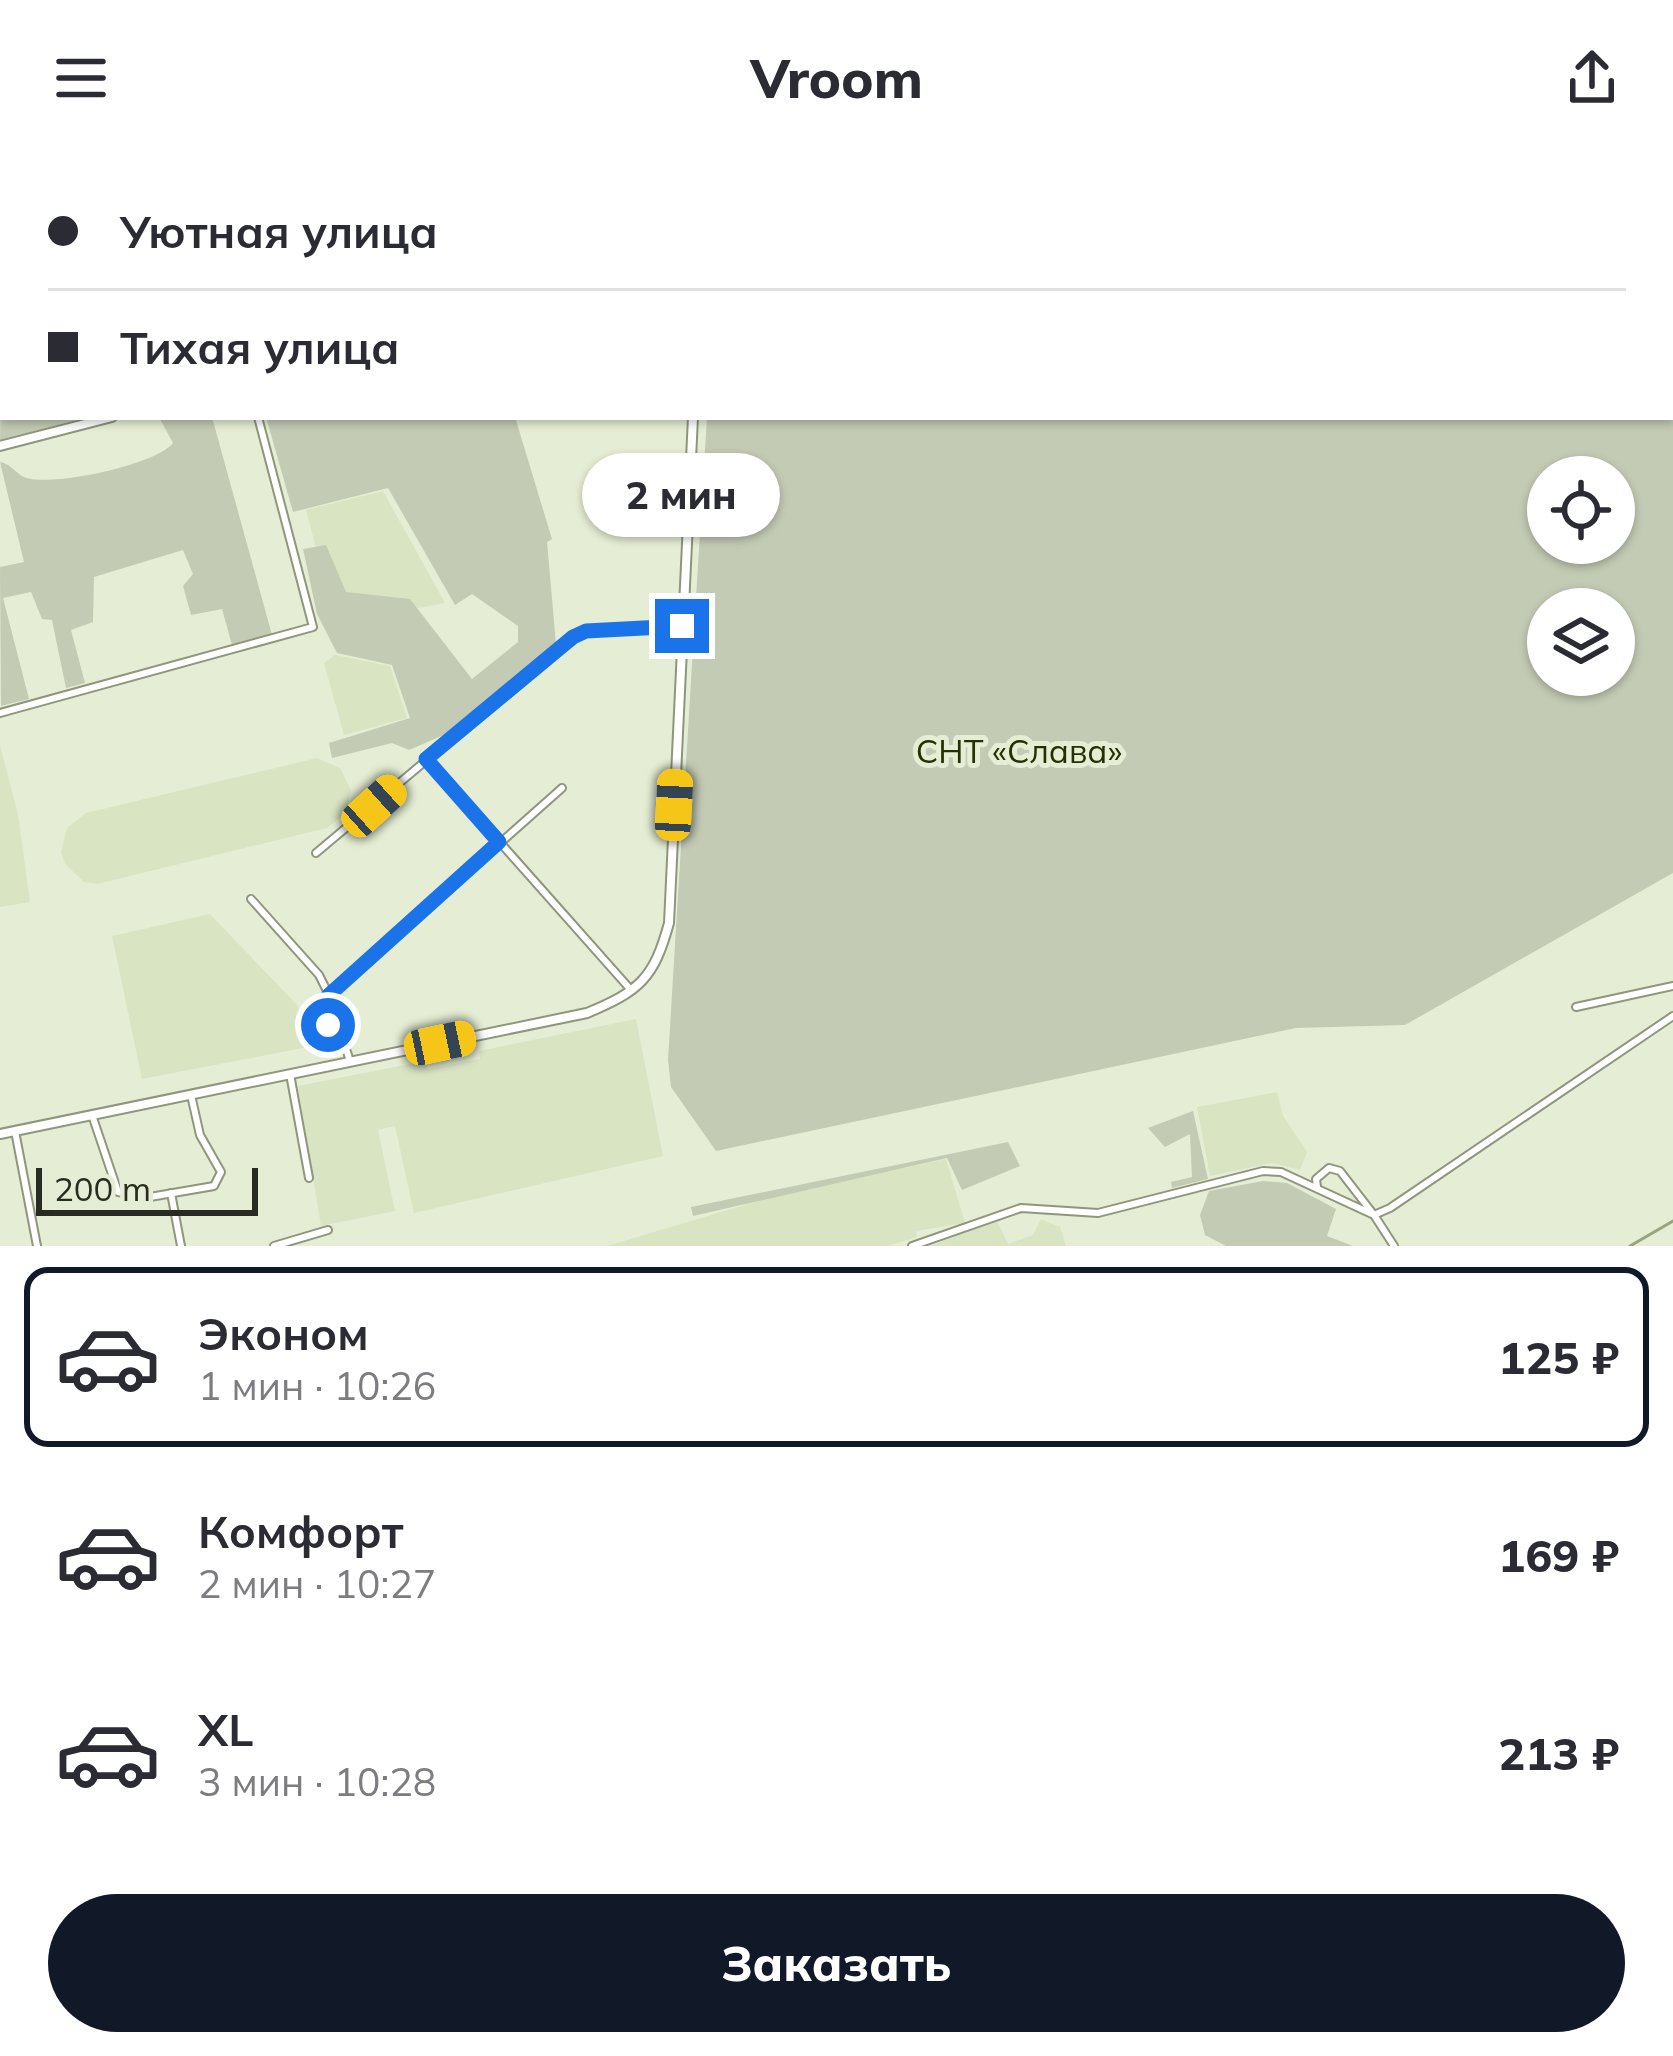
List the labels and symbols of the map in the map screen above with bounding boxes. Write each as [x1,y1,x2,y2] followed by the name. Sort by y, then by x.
[583,452,781,536] callout: 2 мин
[655,599,709,653] route end
[916,730,1122,771] park label: СНТ «Слава»
[654,768,694,842] car
[335,769,413,843] car
[301,998,355,1052] route start
[401,1018,479,1068] car
[36,1162,258,1215] scale bar

